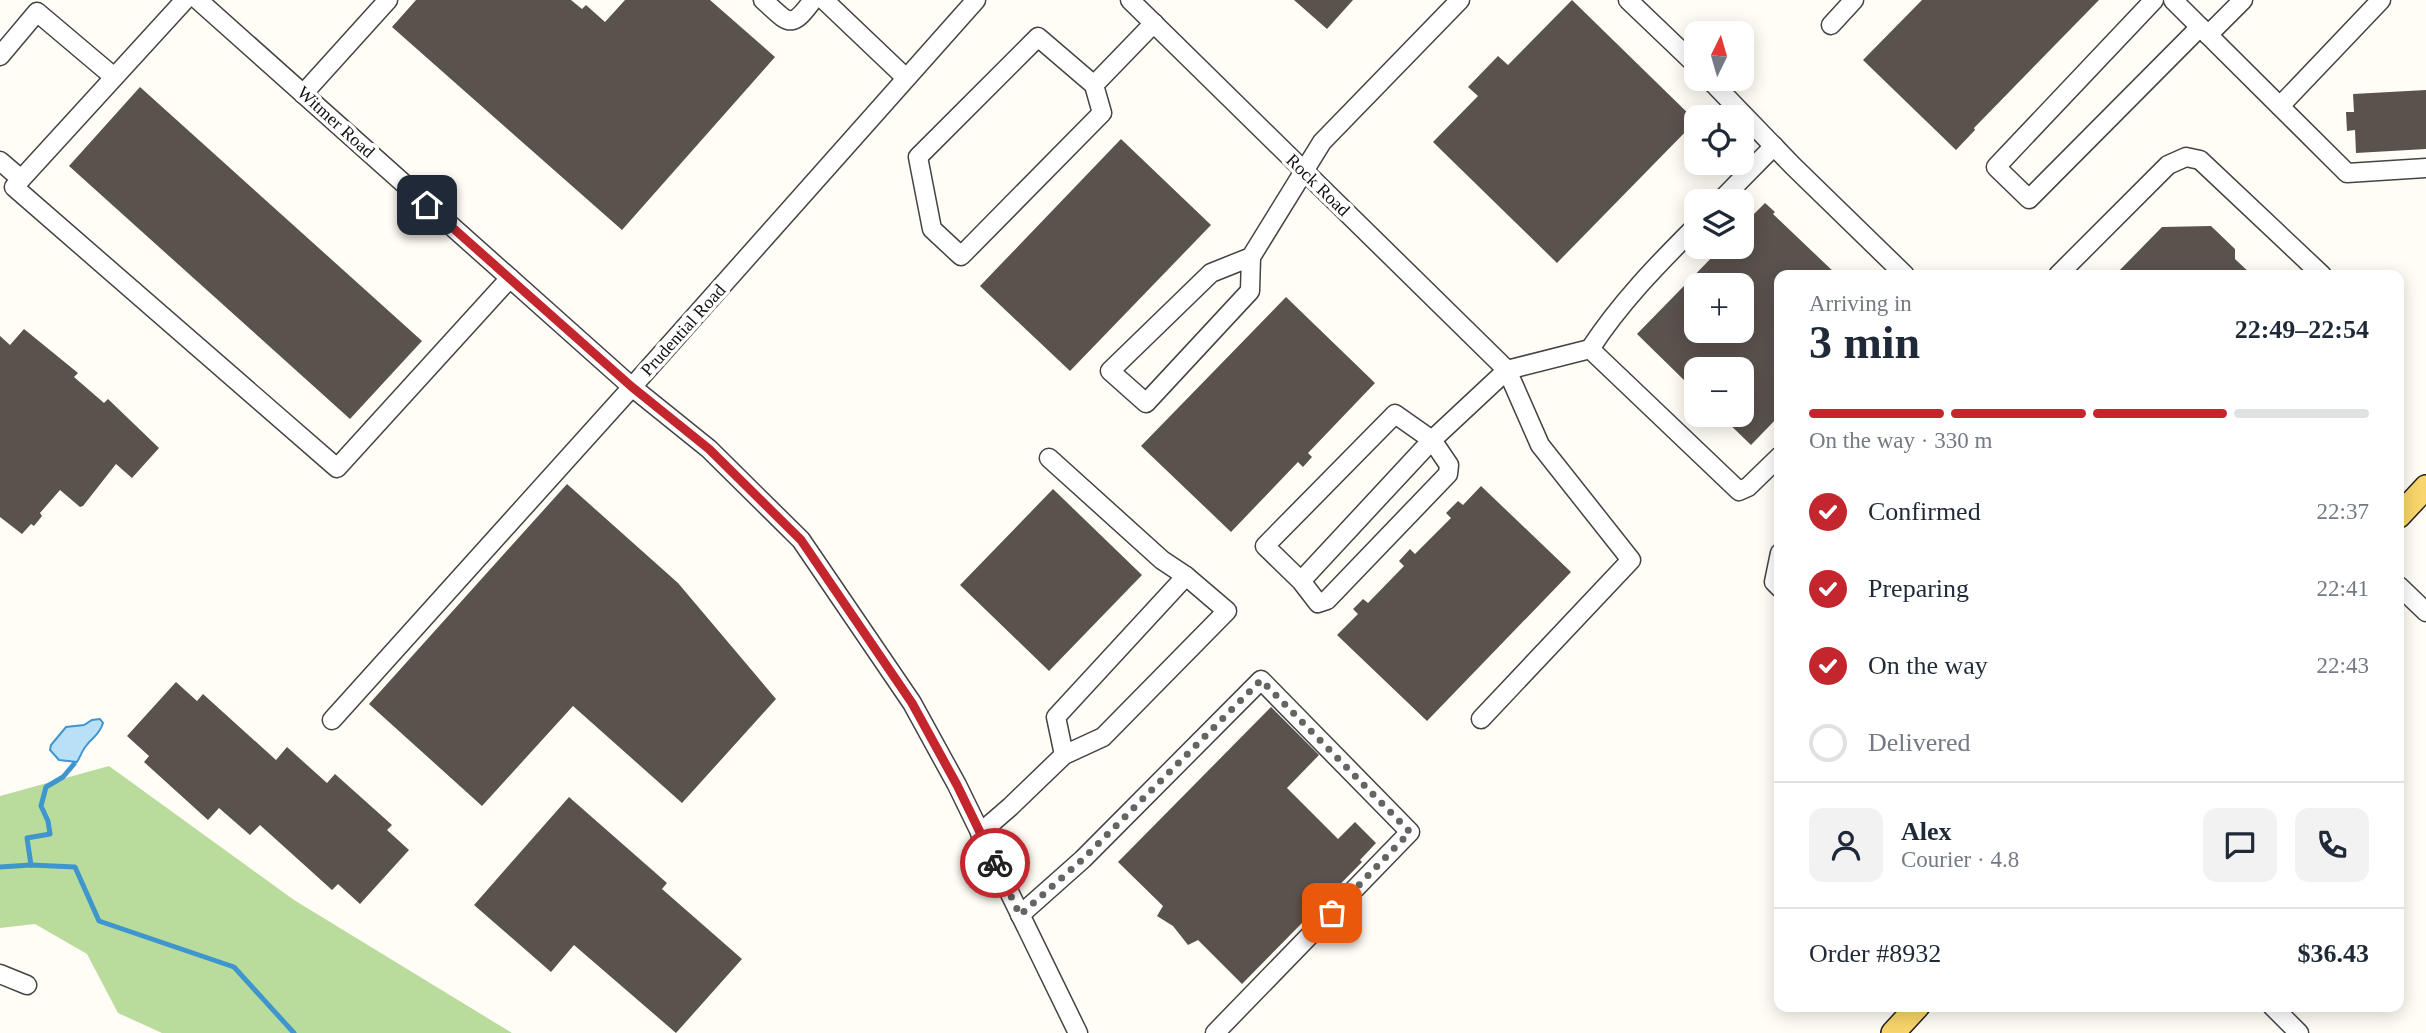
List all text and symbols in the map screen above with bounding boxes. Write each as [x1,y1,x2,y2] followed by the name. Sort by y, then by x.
[1684,21,1754,91] north arrow
[1684,21,1754,427] map controls
[293,82,379,162] street label: Witmer Road
[1684,105,1754,175] button: locate
[1282,150,1354,220] street label: Rock Road
[397,175,457,235] pin
[408,186,446,224] icon: home
[1684,189,1754,259] button: layers
[1684,273,1754,343] button: +
[637,280,729,380] street label: Prudential Road
[1809,291,1912,316] text: Arriving in
[2235,315,2369,344] text: 22:49–22:54
[1809,317,1920,368] text: 3 min
[1684,357,1754,427] button: −
[1809,428,1992,453] text: On the way · 330 m
[1809,493,1847,531] icon: check
[1868,497,1981,526] text: Confirmed
[2317,499,2369,524] text: 22:37
[1809,570,1847,608] icon: check
[1868,574,1969,603] text: Preparing
[2317,576,2369,601] text: 22:41
[1809,647,1847,685] icon: check
[1868,651,1988,680] text: On the way
[2317,653,2369,678] text: 22:43
[1868,728,1971,757] text: Delivered
[1809,808,1883,882] button: person
[2203,808,2277,882] button: chat
[2295,808,2369,882] button: phone
[1901,817,1952,846] text: Alex
[960,828,1030,898] courier
[976,844,1014,882] icon: bike
[1901,847,2019,872] text: Courier · 4.8
[1302,883,1362,943] pin
[1313,894,1351,932] icon: bag
[1809,939,1941,968] text: Order #8932
[2298,939,2369,968] text: $36.43

